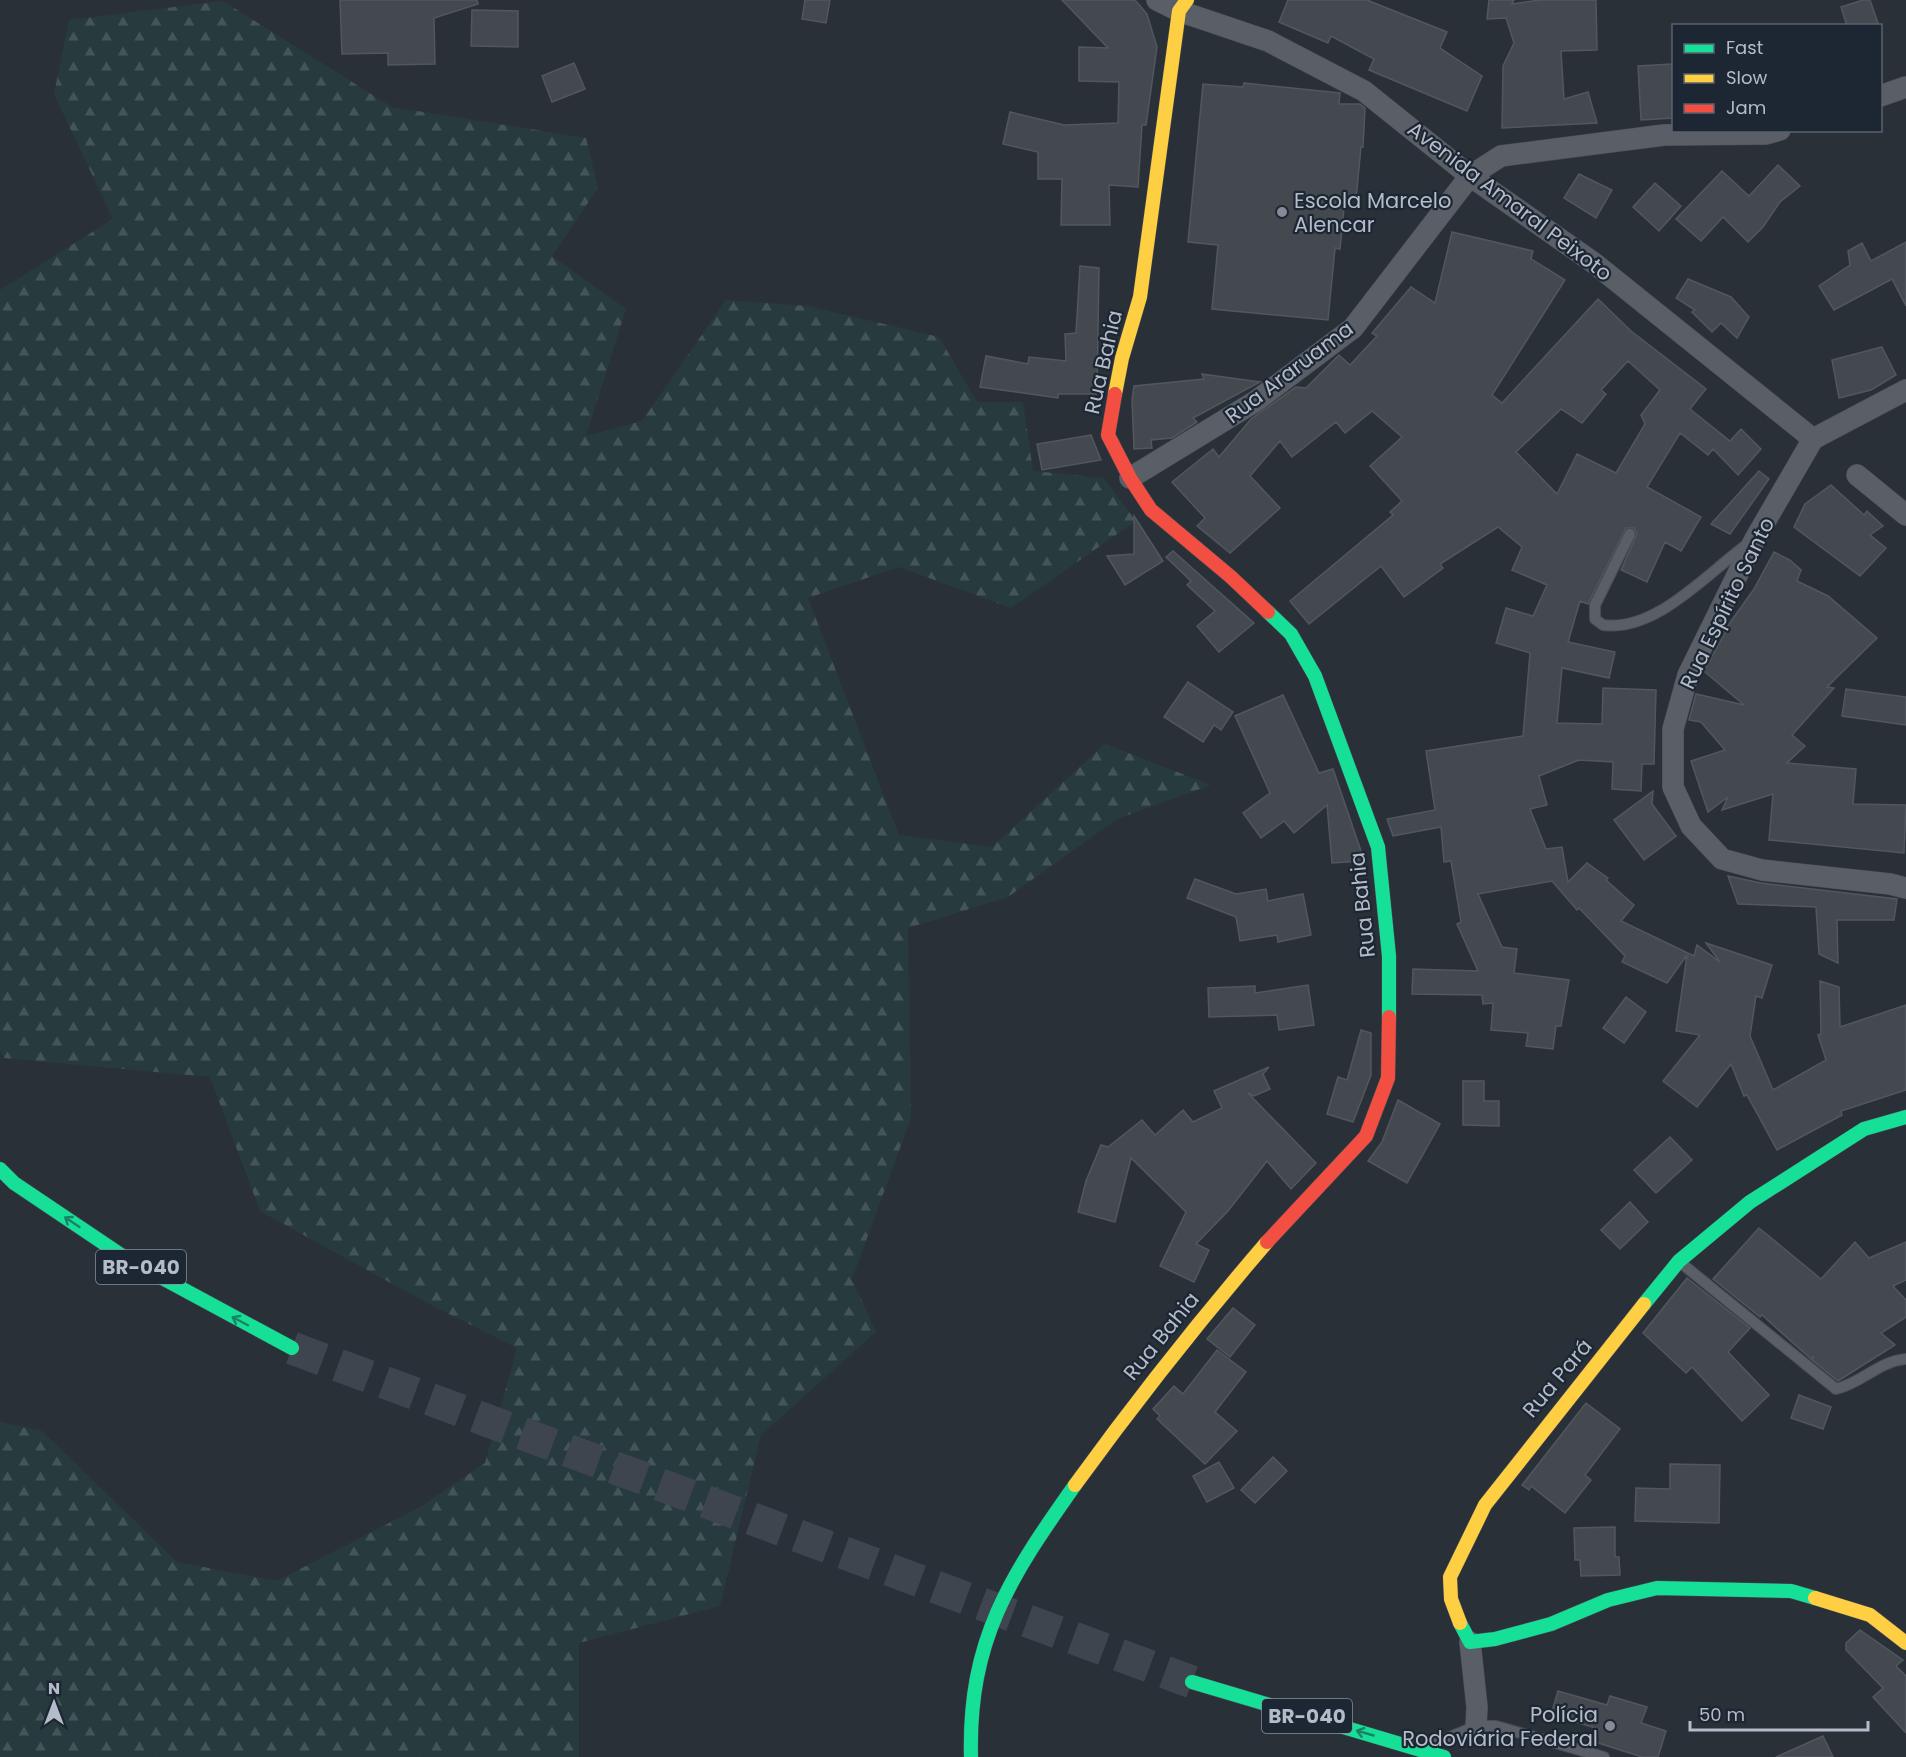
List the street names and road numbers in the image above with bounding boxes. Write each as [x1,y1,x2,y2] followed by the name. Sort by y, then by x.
[1402,114,1618,288] street label: Avenida Amaral Peixoto
[1077,307,1129,417] street label: Rua Bahia
[1219,314,1359,430] street label: Rua Araruama
[1673,512,1781,694] street label: Rua Espírito Santo
[1342,851,1382,959] street label: Rua Bahia
[96,1250,186,1284] road number: BR-040
[1116,1286,1206,1386] street label: Rua Bahia
[1516,1333,1598,1423] street label: Rua Pará
[1262,1699,1352,1733] road number: BR-040

